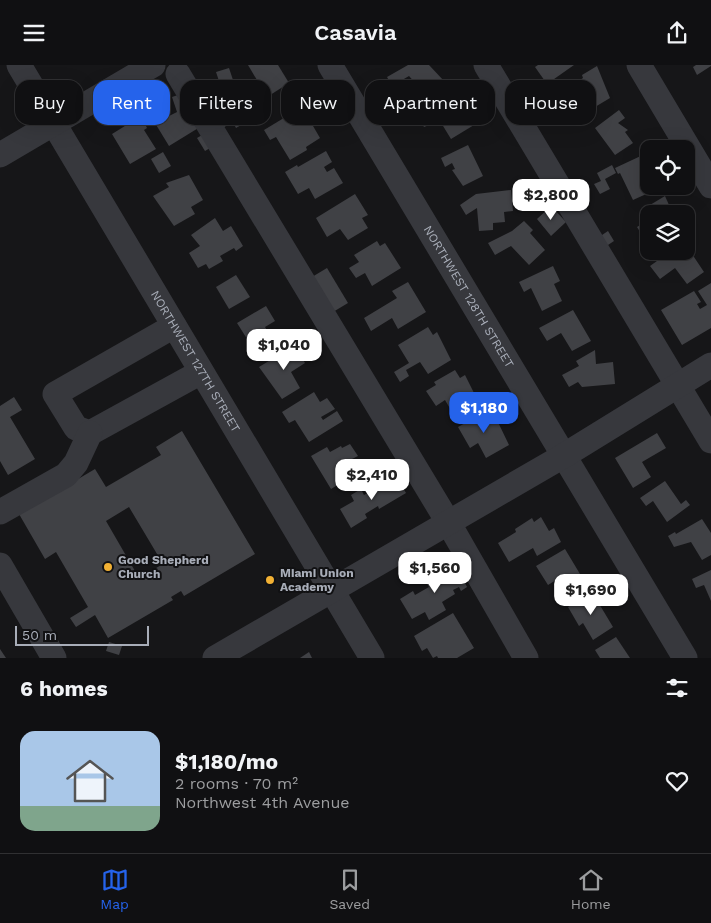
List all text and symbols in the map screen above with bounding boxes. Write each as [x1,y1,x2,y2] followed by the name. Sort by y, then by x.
[20,19,48,47] icon: menu
[663,19,691,47] icon: share
[314,20,397,45] text: Casavia
[15,80,83,125] chip: Buy
[93,80,170,125] chip: Rent
[180,80,271,125] chip: Filters
[281,80,355,125] chip: New
[365,80,495,125] chip: Apartment
[505,80,596,125] chip: House
[640,140,695,260] map controls
[640,140,695,195] button: locate
[510,179,592,221] pin: $2,800
[523,185,579,204] text: $2,800
[640,205,695,260] button: layers
[421,223,517,370] street label: NORTHWEST 128TH STREET
[148,288,243,435] street label: NORTHWEST 127TH STREET
[243,329,325,371] pin: $1,040
[258,335,310,354] text: $1,040
[443,391,525,434] pin: $1,180
[460,398,508,417] text: $1,180
[331,459,413,501] pin: $2,410
[346,465,398,484] text: $2,410
[394,551,476,594] pin: $1,560
[118,553,209,581] place label: Good Shepherd Church
[409,558,461,577] text: $1,560
[102,561,114,573] marker: Good Shepherd Church
[280,566,354,594] place label: Miami Union Academy
[550,573,632,616] pin: $1,690
[264,574,276,586] marker: Miami Union Academy
[565,580,617,599] text: $1,690
[15,623,149,646] scale bar
[22,627,57,643] text: 50 m
[663,674,691,702] icon: filters
[20,676,108,701] text: 6 homes
[175,749,278,774] text: $1,180/mo
[60,751,120,811] icon: home
[663,767,691,795] icon: heart
[175,774,298,793] text: 2 rooms · 70 m²
[175,793,349,812] text: Northwest 4th Avenue
[100,866,129,912] tab: Map
[329,866,370,912] tab: Saved
[571,866,611,912] tab: Home

